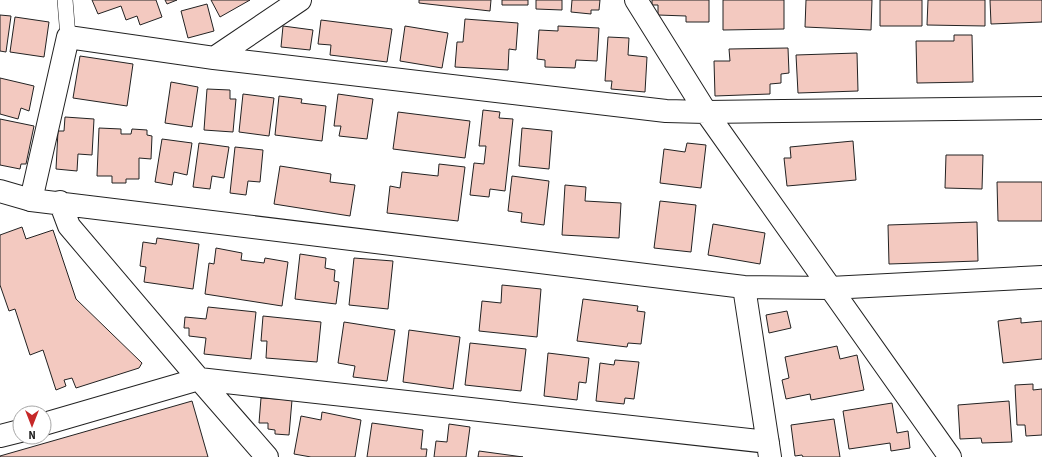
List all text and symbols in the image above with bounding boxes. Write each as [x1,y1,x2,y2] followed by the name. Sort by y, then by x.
[12,405,52,445] north arrow
[28,427,36,442] text: N

